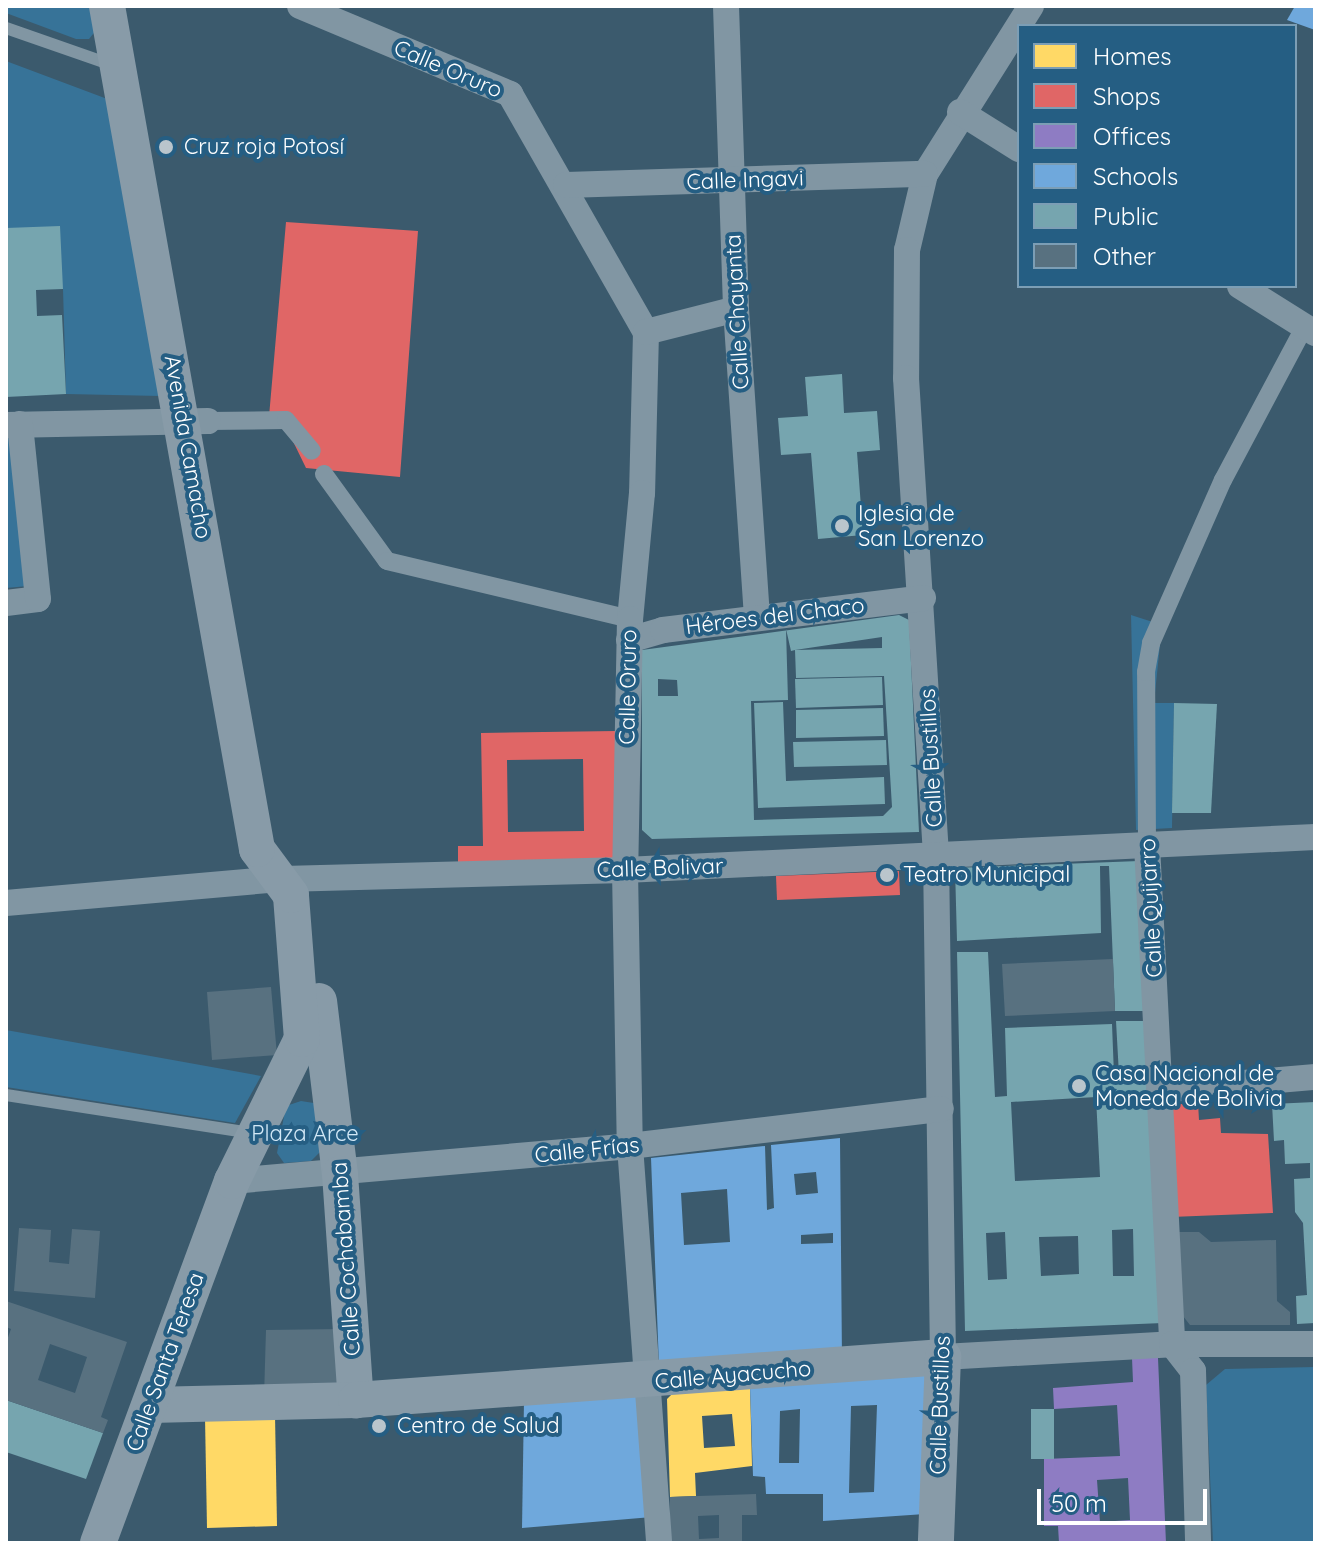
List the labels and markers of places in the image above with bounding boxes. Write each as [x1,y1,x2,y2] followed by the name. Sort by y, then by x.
[184,134,344,160] place label: Cruz roja Potosí
[155,136,177,158] marker: Cruz roja Potosí
[858,500,984,552] place label: Iglesia de San Lorenzo
[833,517,851,535] marker: Iglesia de San Lorenzo
[903,862,1070,888] place label: Teatro Municipal
[878,866,896,884] marker: Teatro Municipal
[1095,1060,1283,1112] place label: Casa Nacional de Moneda de Bolivia
[1070,1077,1088,1095] marker: Casa Nacional de Moneda de Bolivia
[397,1413,560,1439] place label: Centro de Salud
[368,1415,390,1437] marker: Centro de Salud

